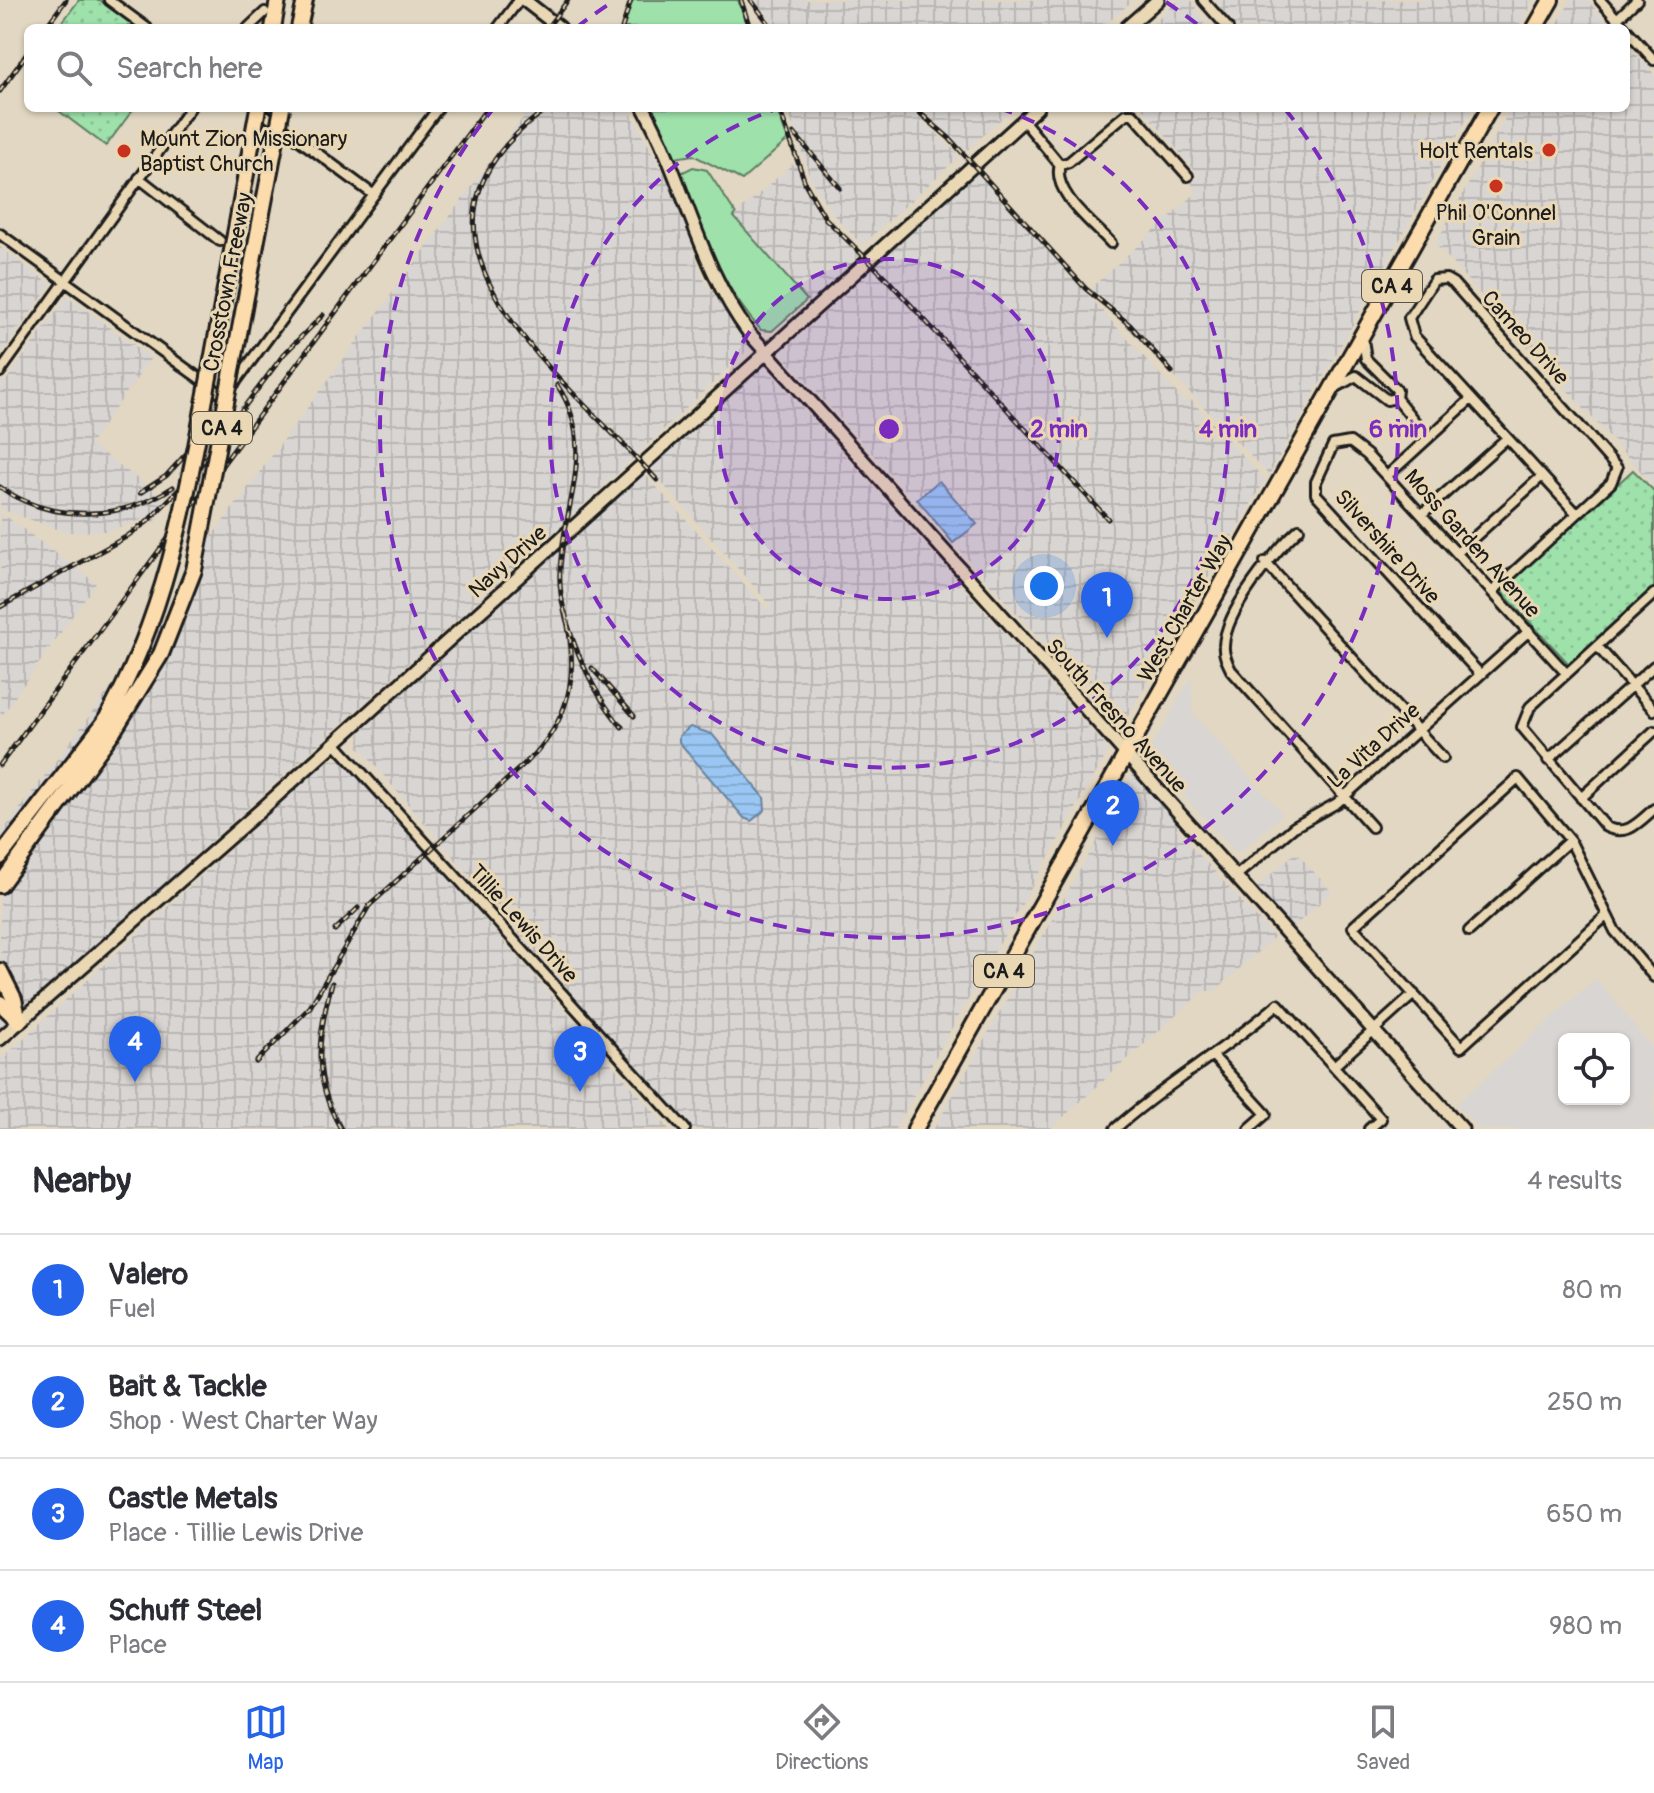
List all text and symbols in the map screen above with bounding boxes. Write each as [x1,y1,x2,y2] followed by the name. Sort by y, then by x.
[24,24,1630,112] search box
[52,46,96,90] icon: search
[116,50,263,87] text: Search here
[140,125,347,178] place label: Mount Zion Missionary Baptist Church
[1419,137,1533,165] place label: Holt Rentals
[1540,141,1558,159] marker: Holt Rentals
[115,142,133,160] marker: Mount Zion Missionary Baptist Church
[1487,177,1505,195] marker: Phil O'Connel Grain
[197,190,259,374] street label: Crosstown Freeway
[1435,199,1557,252] place label: Phil O'Connel Grain
[1362,270,1422,302] road number: CA 4
[1475,285,1575,391] street label: Cameo Drive
[192,412,252,444] road number: CA 4
[875,415,903,443] centre of rings
[1030,415,1088,444] text: 2 min
[1199,415,1257,444] text: 4 min
[1369,415,1427,444] text: 6 min
[1398,463,1547,624] street label: Moss Garden Avenue
[1328,483,1446,610] street label: Silvershire Drive
[463,519,553,604] street label: Navy Drive
[1131,530,1238,687] street label: West Charter Way
[1024,566,1064,606] your location
[1081,572,1133,638] pin: 1
[1040,633,1193,799] street label: South Fresno Avenue
[1321,697,1426,795] street label: La Vita Drive
[1087,780,1139,846] pin: 2
[463,859,584,989] street label: Tillie Lewis Drive
[974,955,1034,987] road number: CA 4
[109,1016,161,1082] pin: 4
[554,1026,606,1092] pin: 3
[1558,1033,1630,1105] map controls
[1558,1033,1630,1105] button: locate
[32,1160,131,1203] text: Nearby
[1527,1165,1622,1197] text: 4 results
[108,1256,188,1293] text: Valero
[53,1274,63,1306] text: 1
[1562,1274,1622,1306] text: 80 m
[108,1293,156,1325] text: Fuel
[108,1368,267,1405] text: Bait & Tackle
[51,1386,65,1418] text: 2
[1547,1386,1622,1418] text: 250 m
[108,1405,378,1437] text: Shop · West Charter Way
[108,1480,277,1517] text: Castle Metals
[51,1498,65,1530] text: 3
[1546,1498,1622,1530] text: 650 m
[108,1517,363,1549] text: Place · Tillie Lewis Drive
[108,1592,262,1629] text: Schuff Steel
[50,1610,66,1642] text: 4
[1549,1610,1622,1642] text: 980 m
[108,1629,167,1661] text: Place
[244,1700,288,1776] tab: Map
[775,1700,868,1776] tab: Directions
[1356,1700,1410,1776] tab: Saved

